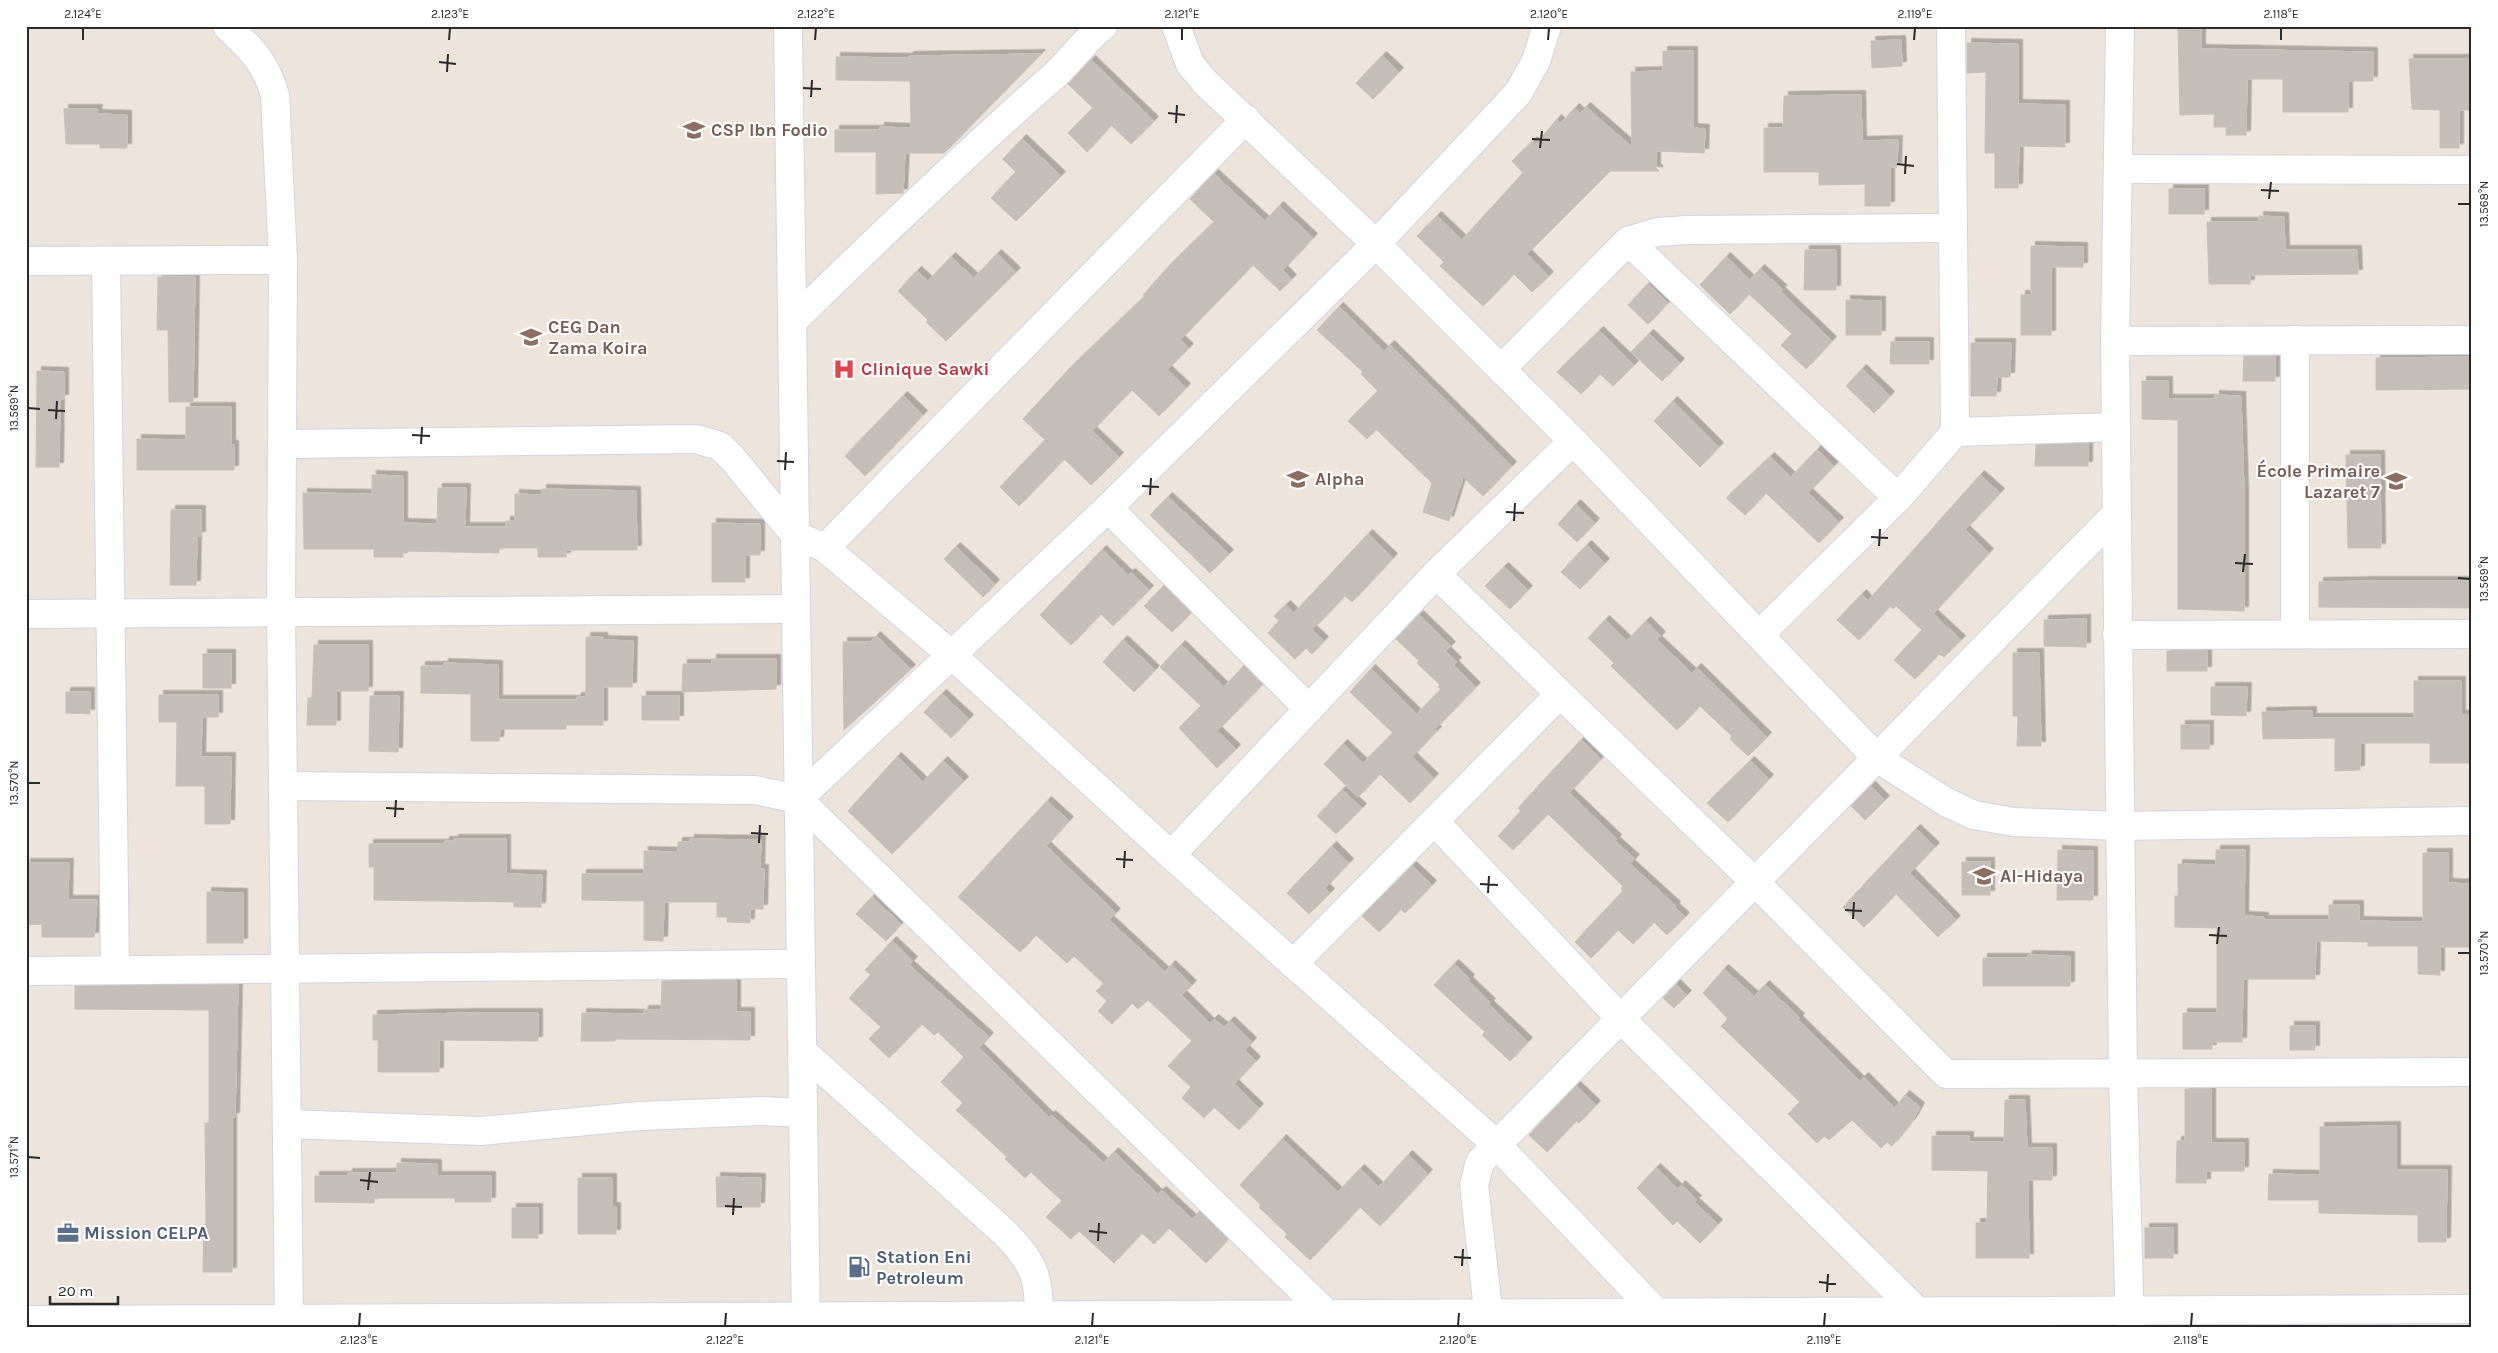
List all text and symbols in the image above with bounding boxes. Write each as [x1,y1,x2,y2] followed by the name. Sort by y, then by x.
[64,7,102,21] text: 2.124°E
[431,7,469,21] text: 2.123°E
[797,7,835,21] text: 2.122°E
[1165,7,1199,21] text: 2.121°E
[1530,7,1568,21] text: 2.120°E
[1898,7,1932,21] text: 2.119°E
[2263,7,2299,21] text: 2.118°E
[681,117,707,143] school or university icon: CSP Ibn Fodio
[711,119,828,141] place label: CSP Ibn Fodio
[2477,181,2491,227] text: 13.568°N
[548,316,647,359] place label: CEG Dan Zama Koira
[518,324,544,350] school or university icon: CEG Dan Zama Koira
[831,356,857,382] hospital icon: Clinique Sawki
[861,358,989,380] place label: Clinique Sawki
[7,385,21,431] text: 13.569°N
[2257,459,2380,503] place label: École Primaire Lazaret 7
[1285,466,1311,492] school or university icon: Alpha
[1315,468,1364,490] place label: Alpha
[2383,468,2409,494] school or university icon: École Primaire Lazaret 7
[2477,556,2491,602] text: 13.569°N
[7,760,21,806] text: 13.570°N
[1971,863,1997,889] school or university icon: Al-Hidaya
[2000,865,2083,887] place label: Al-Hidaya
[2477,930,2491,976] text: 13.570°N
[7,1136,21,1178] text: 13.571°N
[55,1220,81,1246] office icon: Mission CELPA
[84,1222,208,1244] place label: Mission CELPA
[876,1246,972,1289] place label: Station Eni Petroleum
[846,1254,872,1280] fuel station icon: Station Eni Petroleum
[50,1273,118,1305] scale bar
[58,1282,93,1300] text: 20 m
[340,1333,378,1347] text: 2.123°E
[706,1333,744,1347] text: 2.122°E
[1075,1333,1109,1347] text: 2.121°E
[1439,1333,1477,1347] text: 2.120°E
[1807,1333,1841,1347] text: 2.119°E
[2173,1333,2209,1347] text: 2.118°E

